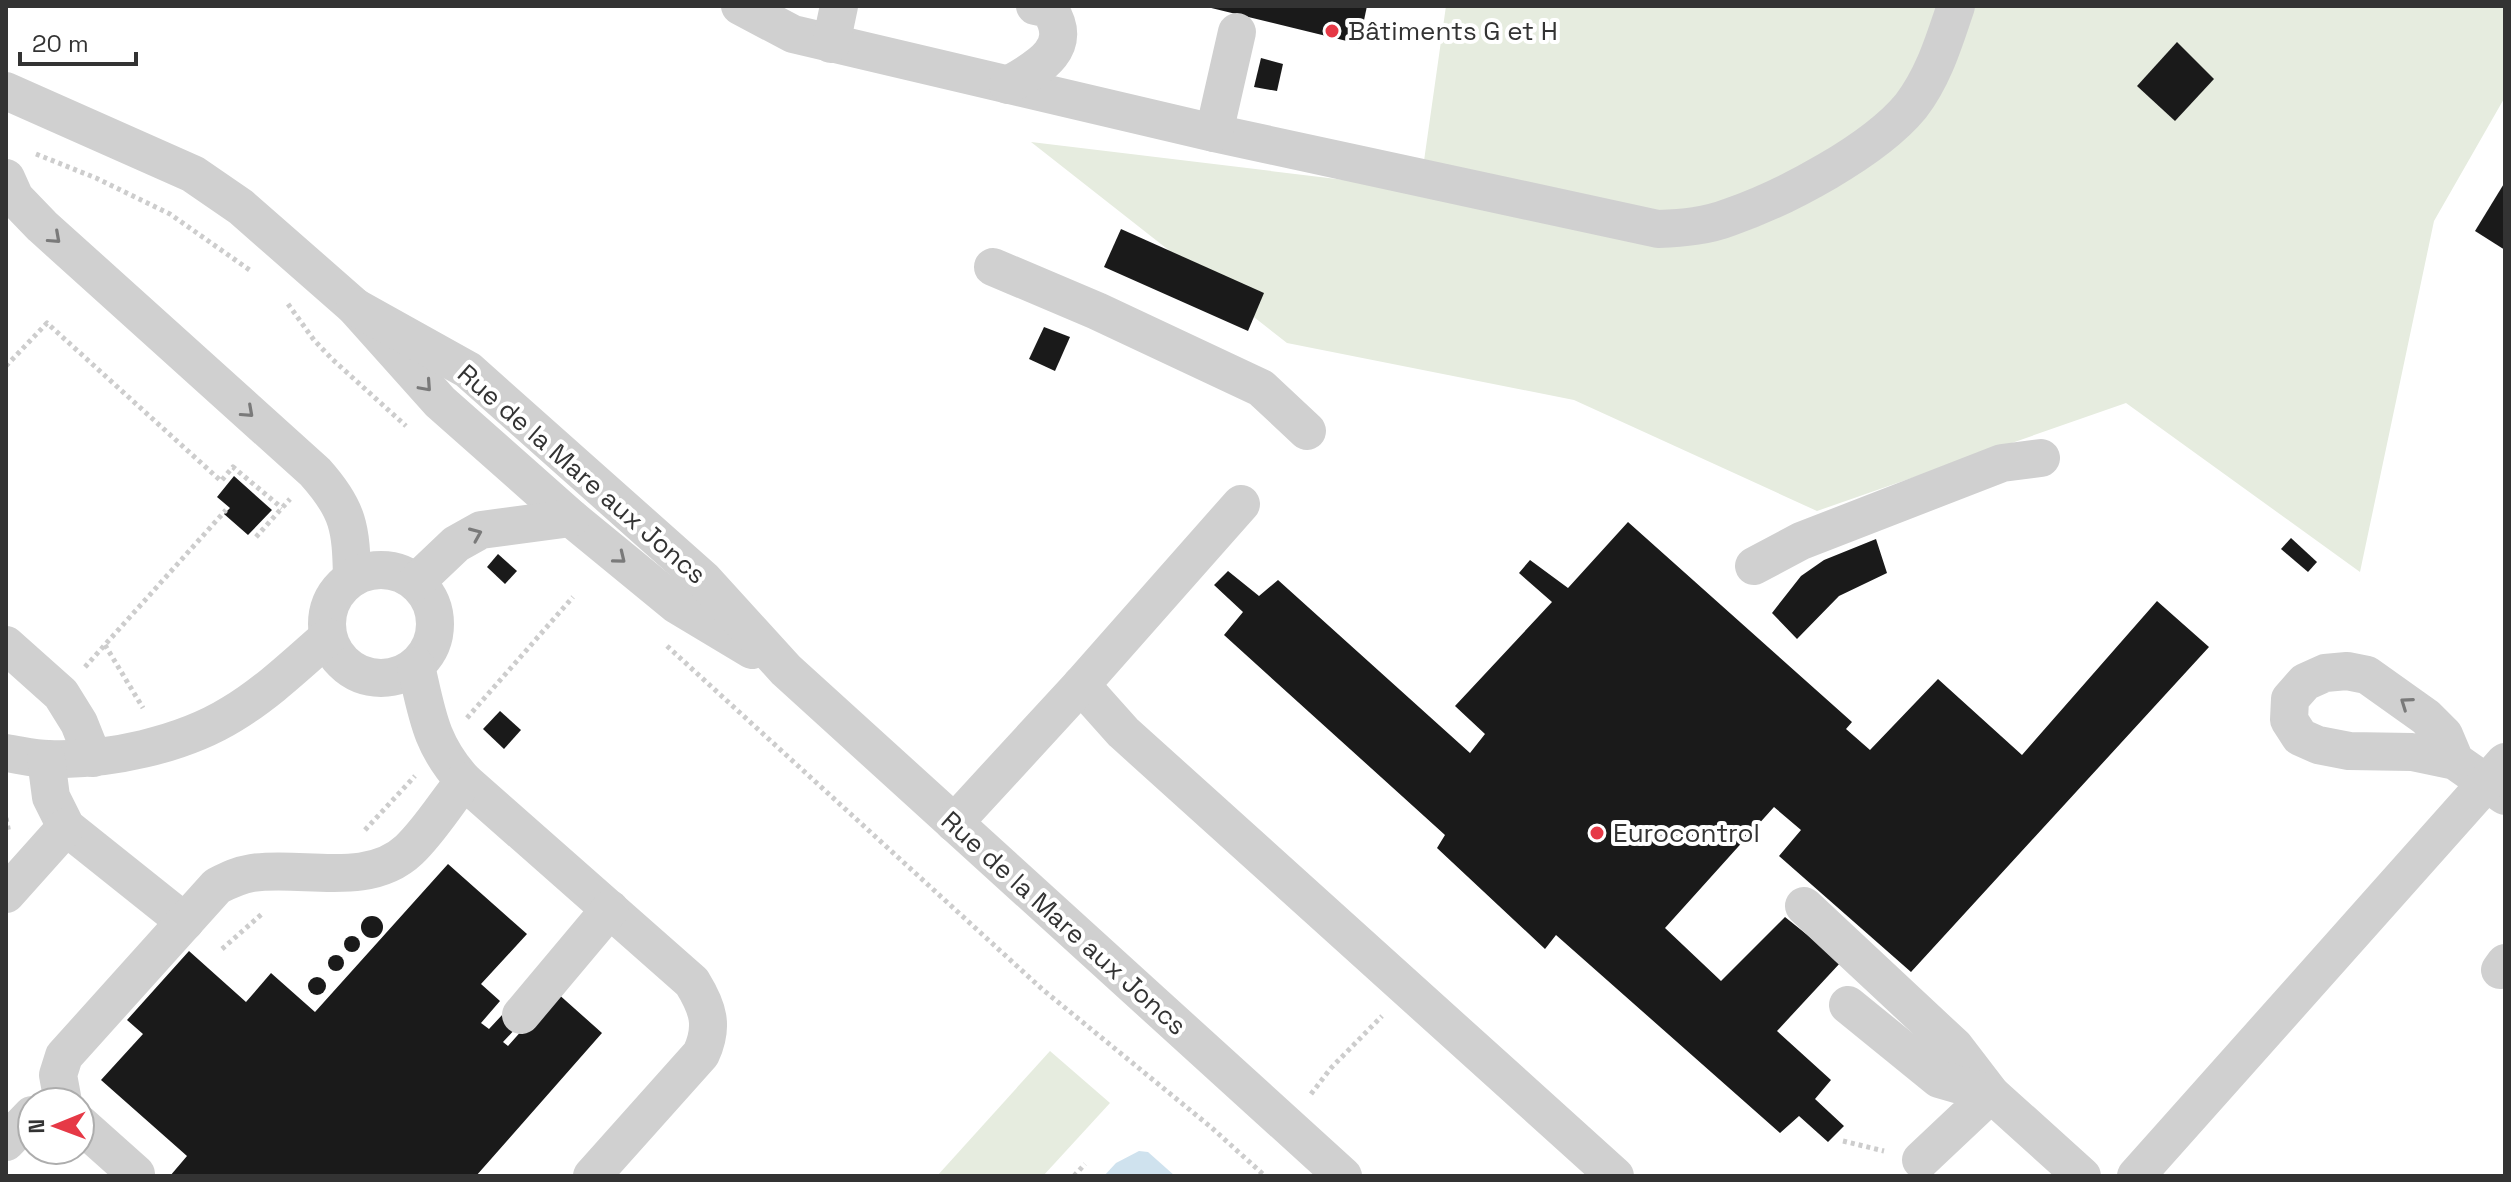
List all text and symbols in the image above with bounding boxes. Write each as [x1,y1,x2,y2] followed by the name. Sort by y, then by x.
[1348,14,1558,48] place label: Bâtiments G et H
[20,16,136,66] scale bar
[1323,22,1341,40] marker: Bâtiments G et H
[32,28,89,59] text: 20 m
[46,228,60,243] one-way arrow
[451,357,713,591] street label: Rue de la Mare aux Joncs
[416,377,430,392] one-way arrow
[239,402,254,417] one-way arrow
[468,528,483,544] one-way arrow
[611,548,626,563] one-way arrow
[2401,698,2415,713] one-way arrow
[934,804,1194,1042] street label: Rue de la Mare aux Joncs
[1613,816,1760,850] place label: Eurocontrol
[1588,824,1606,842] marker: Eurocontrol
[16,1086,96,1166] north arrow
[22,1119,50,1134] text: N

